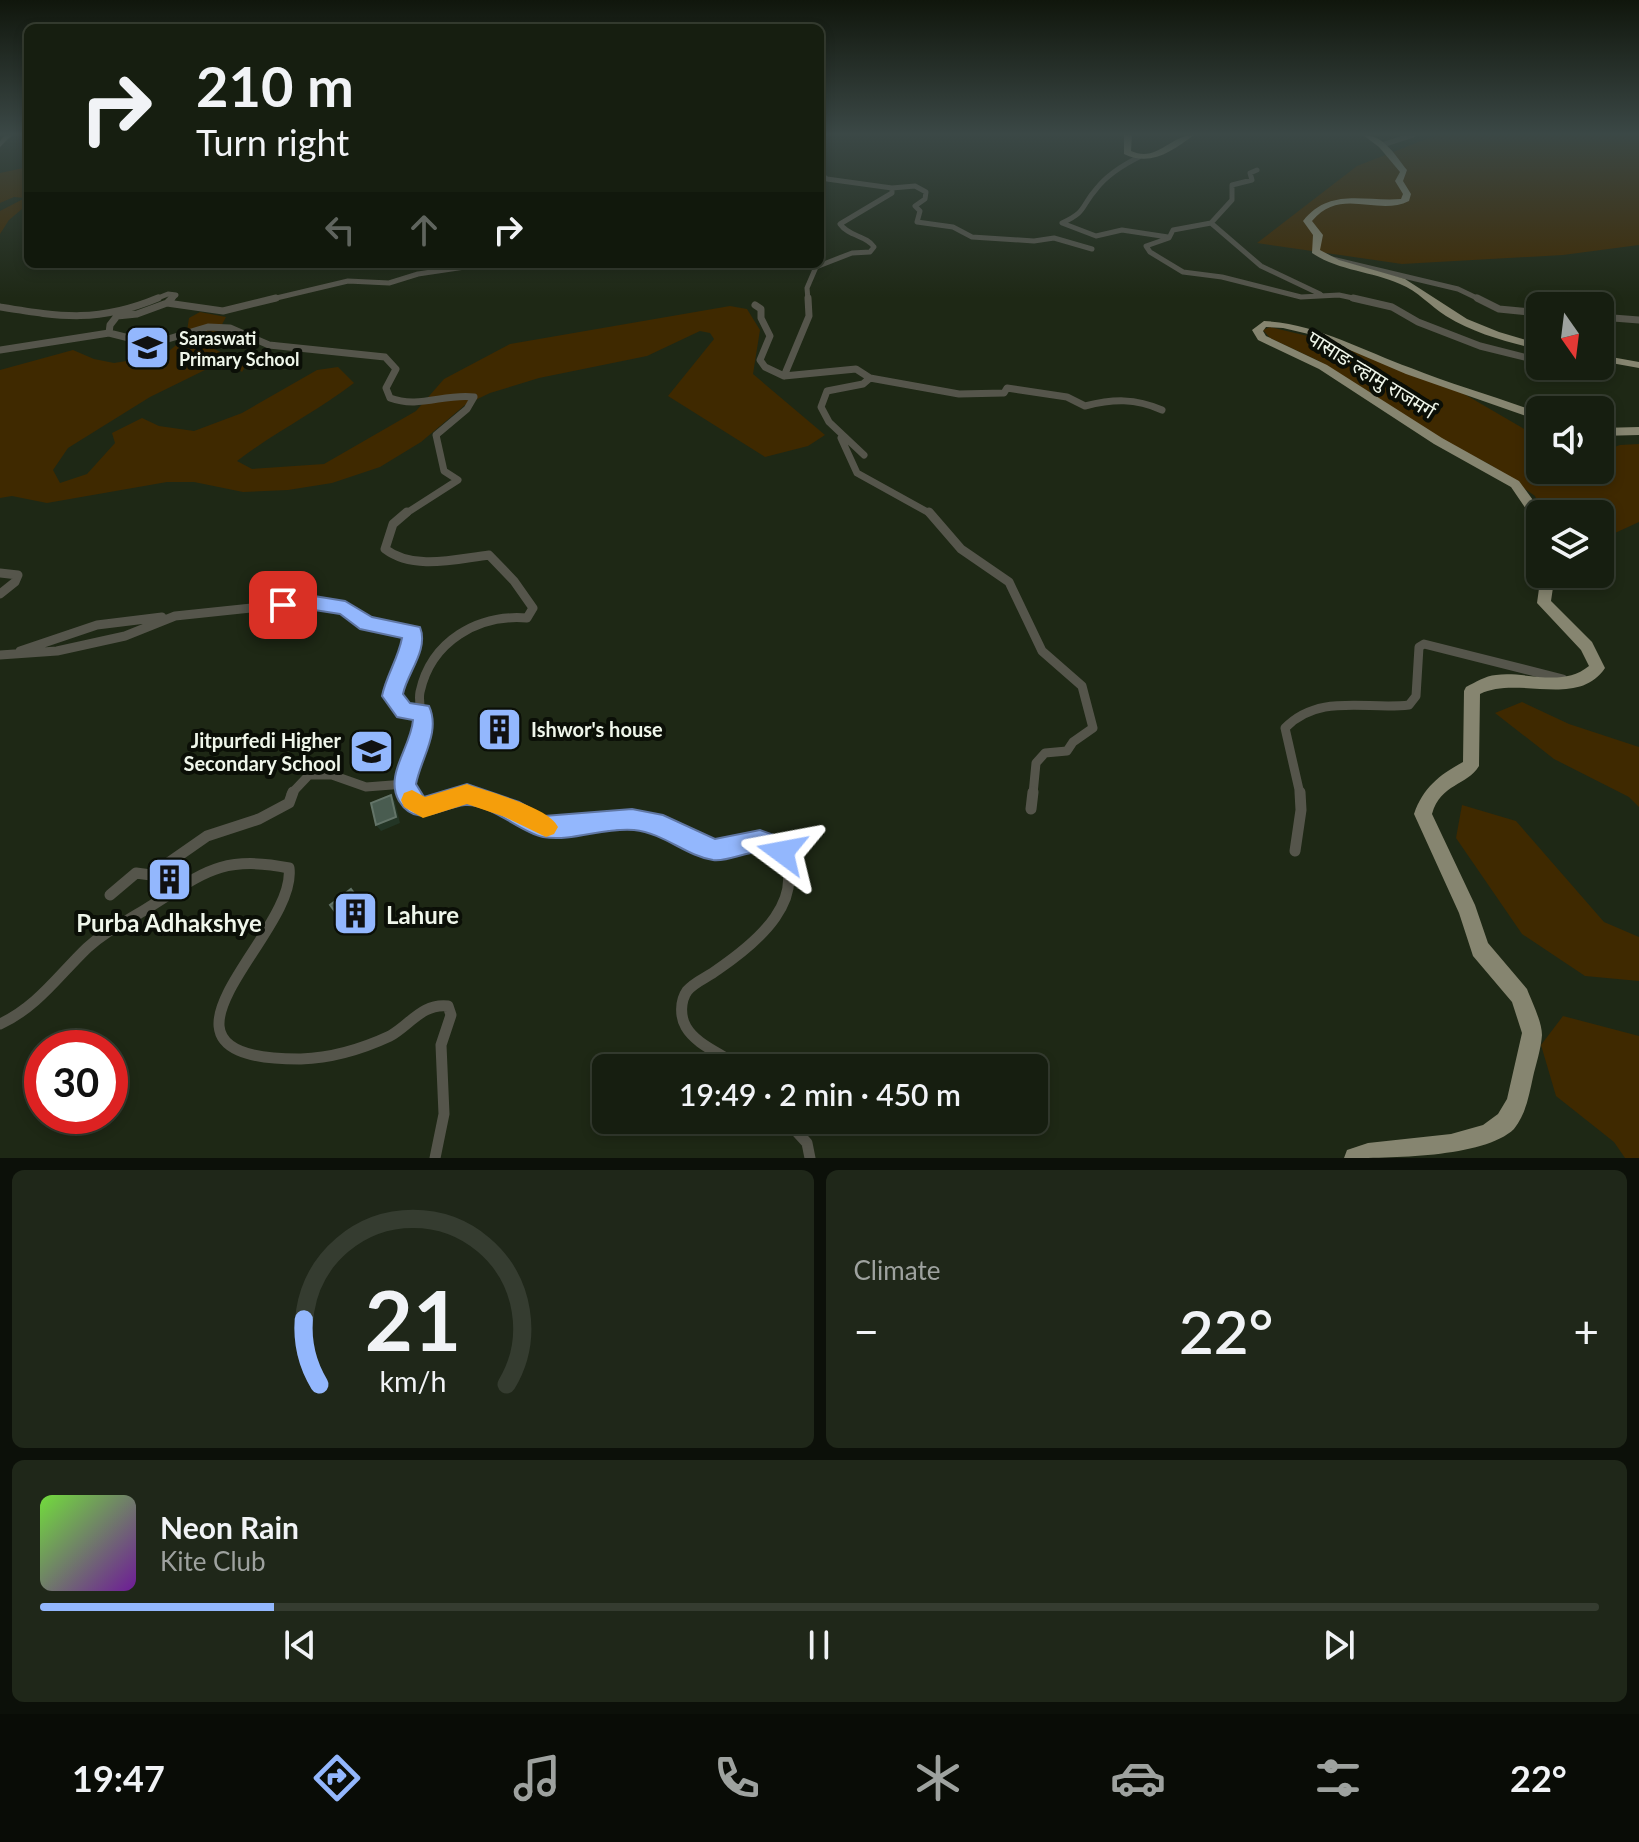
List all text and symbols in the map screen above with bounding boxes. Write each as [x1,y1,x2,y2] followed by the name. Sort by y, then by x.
[196,52,354,119] text: 210 m
[64,56,168,160] icon: right
[196,120,349,164] text: Turn right
[318,208,362,252] icon: left
[402,208,446,252] icon: ahead
[486,208,530,252] icon: right
[1526,292,1614,380] north arrow
[1526,292,1614,588] map controls
[124,324,172,372] school or university icon: Saraswati Primary School
[1303,325,1441,425] street label: पासाङ ल्हामु राजमर्ग
[179,327,299,370] place label: Saraswati Primary School
[1526,396,1614,484] button: sound
[1526,500,1614,588] button: layers
[249,571,317,639] pin
[261,583,305,627] icon: arrive
[476,705,524,753] building icon: Ishwor's house
[531,717,663,741] place label: Ishwor's house
[183,728,342,775] place label: Jitpurfedi Higher Secondary School
[348,728,396,776] school or university icon: Jitpurfedi Higher Secondary School
[740,810,824,894] position arrow
[145,856,193,904] building icon: Purba Adhakshye
[331,890,379,938] building icon: Lahure
[386,900,459,929] place label: Lahure
[76,908,262,937] place label: Purba Adhakshye
[24,1030,128,1134] speed limit sign: 30
[679,1076,961,1112] text: 19:49 · 2 min · 450 m
[854,1254,940,1286] text: Climate
[365,1269,461,1369] text: 21
[1179,1295,1274,1367] text: 22°
[854,1305,879,1357] text: −
[1573,1305,1599,1357] text: +
[379,1364,446,1398] text: km/h
[160,1509,299,1545] text: Neon Rain
[160,1545,266,1577] text: Kite Club
[278,1623,322,1667] icon: previous
[797,1623,841,1667] icon: pause
[1317,1623,1361,1667] icon: next
[309,1750,365,1806] icon: directions
[509,1750,565,1806] icon: music
[709,1750,765,1806] icon: phone
[910,1750,966,1806] icon: climate
[1110,1750,1166,1806] icon: car
[1310,1750,1366,1806] icon: filters
[72,1756,165,1800] text: 19:47
[1510,1756,1567,1800] text: 22°

